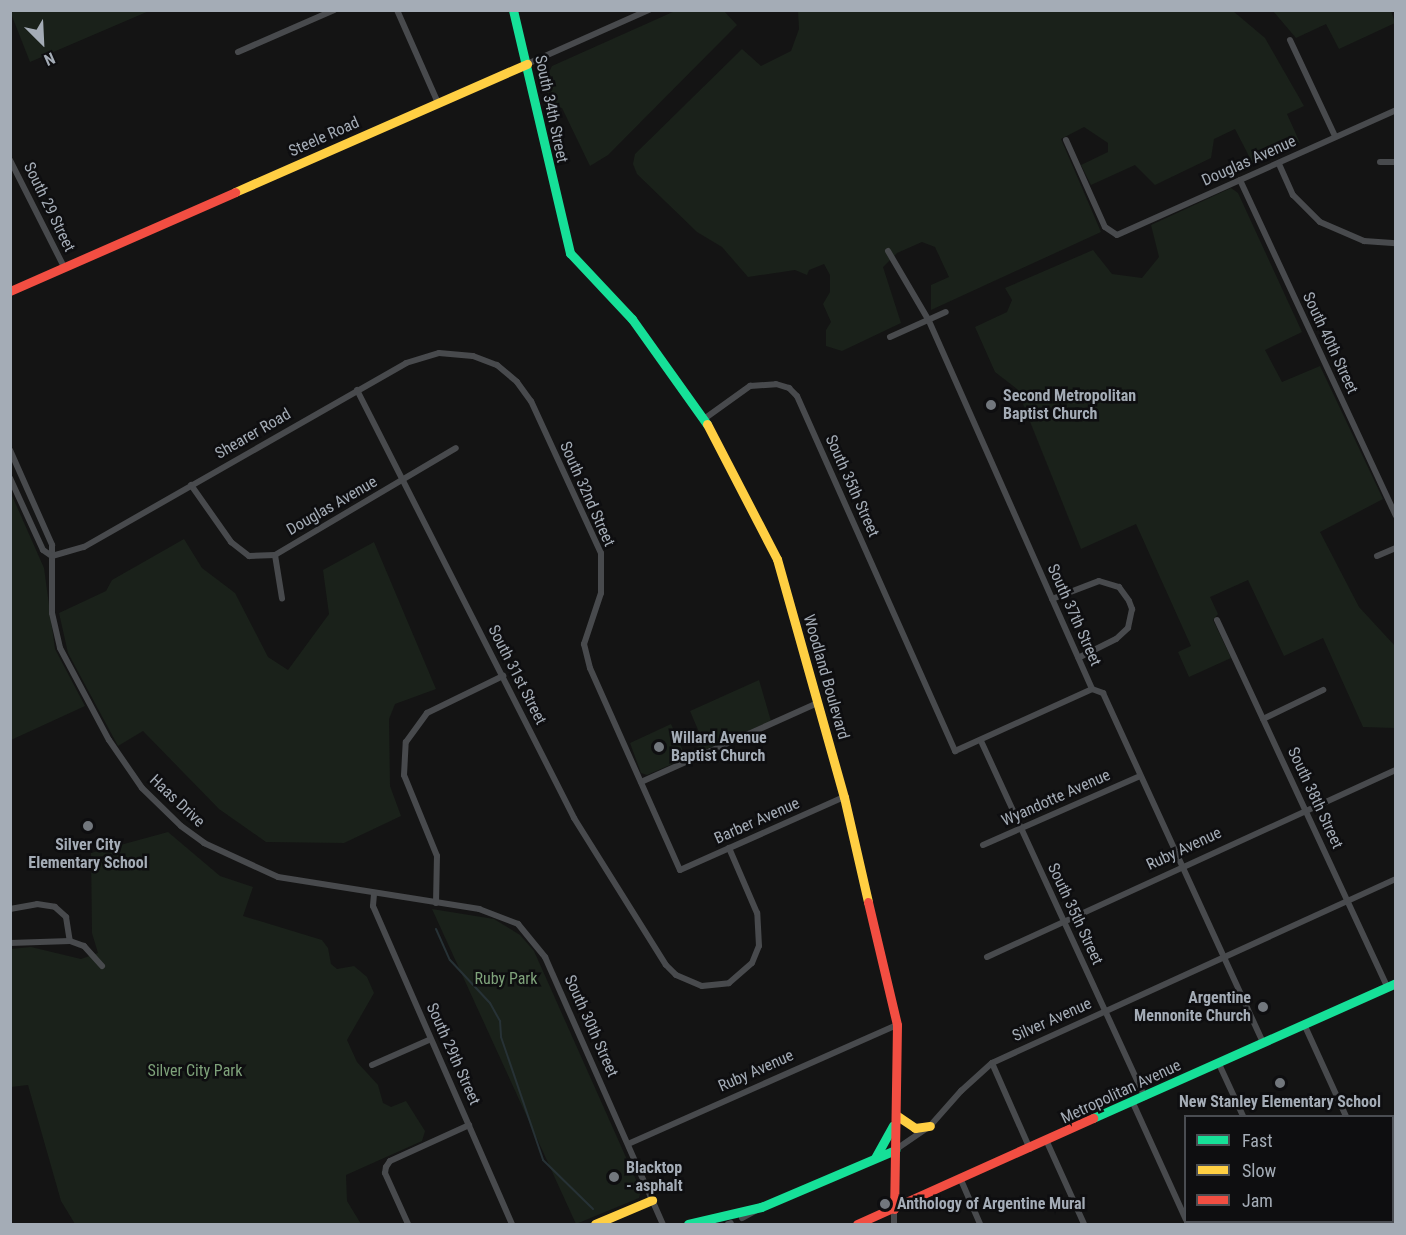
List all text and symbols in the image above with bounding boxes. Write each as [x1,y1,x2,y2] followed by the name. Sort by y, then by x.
[12,12,72,72] north arrow
[41,48,58,70] text: N
[530,53,572,165] street label: South 34th Street
[286,113,362,161] street label: Steele Road
[1199,132,1299,190] street label: Douglas Avenue
[19,159,79,255] street label: South 29 Street
[1298,289,1362,397] street label: South 40th Street
[1003,386,1136,424] place label: Second Metropolitan Baptist Church
[984,398,998,412] marker: Second Metropolitan Baptist Church
[212,405,294,463] street label: Shearer Road
[821,432,883,540] street label: South 35th Street
[555,439,619,549] street label: South 32nd Street
[283,472,381,540] street label: Douglas Avenue
[1043,561,1105,669] street label: South 37th Street
[799,612,853,742] street label: Woodland Boulevard
[484,622,550,728] street label: South 31st Street
[671,728,767,766] place label: Willard Avenue Baptist Church
[652,740,666,754] marker: Willard Avenue Baptist Church
[1283,744,1347,852] street label: South 38th Street
[999,765,1113,831] street label: Wyandotte Avenue
[146,771,208,831] street label: Haas Drive
[711,794,803,848] street label: Barber Avenue
[81,819,95,833] marker: Silver City Elementary School
[1143,823,1225,875] street label: Ruby Avenue
[28,835,148,873] place label: Silver City Elementary School
[1043,860,1107,968] street label: South 35th Street
[475,969,537,989] park label: Ruby Park
[560,972,622,1080] street label: South 30th Street
[1134,988,1251,1026] place label: Argentine Mennonite Church
[1010,994,1094,1046] street label: Silver Avenue
[422,1000,484,1108] street label: South 29th Street
[1256,1000,1270,1014] marker: Argentine Mennonite Church
[715,1046,797,1096] street label: Ruby Avenue
[1058,1056,1184,1128] street label: Metropolitan Avenue
[148,1061,242,1081] park label: Silver City Park
[1273,1076,1287,1090] marker: New Stanley Elementary School
[1179,1092,1381,1112] place label: New Stanley Elementary School
[1184,1115,1394,1223] legend
[1242,1130,1273,1151] text: Fast
[626,1158,683,1196] place label: Blacktop - asphalt
[1242,1160,1276,1181] text: Slow
[607,1170,621,1184] marker: Blacktop - asphalt
[1242,1190,1273,1211] text: Jam
[897,1194,1086,1214] place label: Anthology of Argentine Mural
[878,1197,892,1211] marker: Anthology of Argentine Mural

